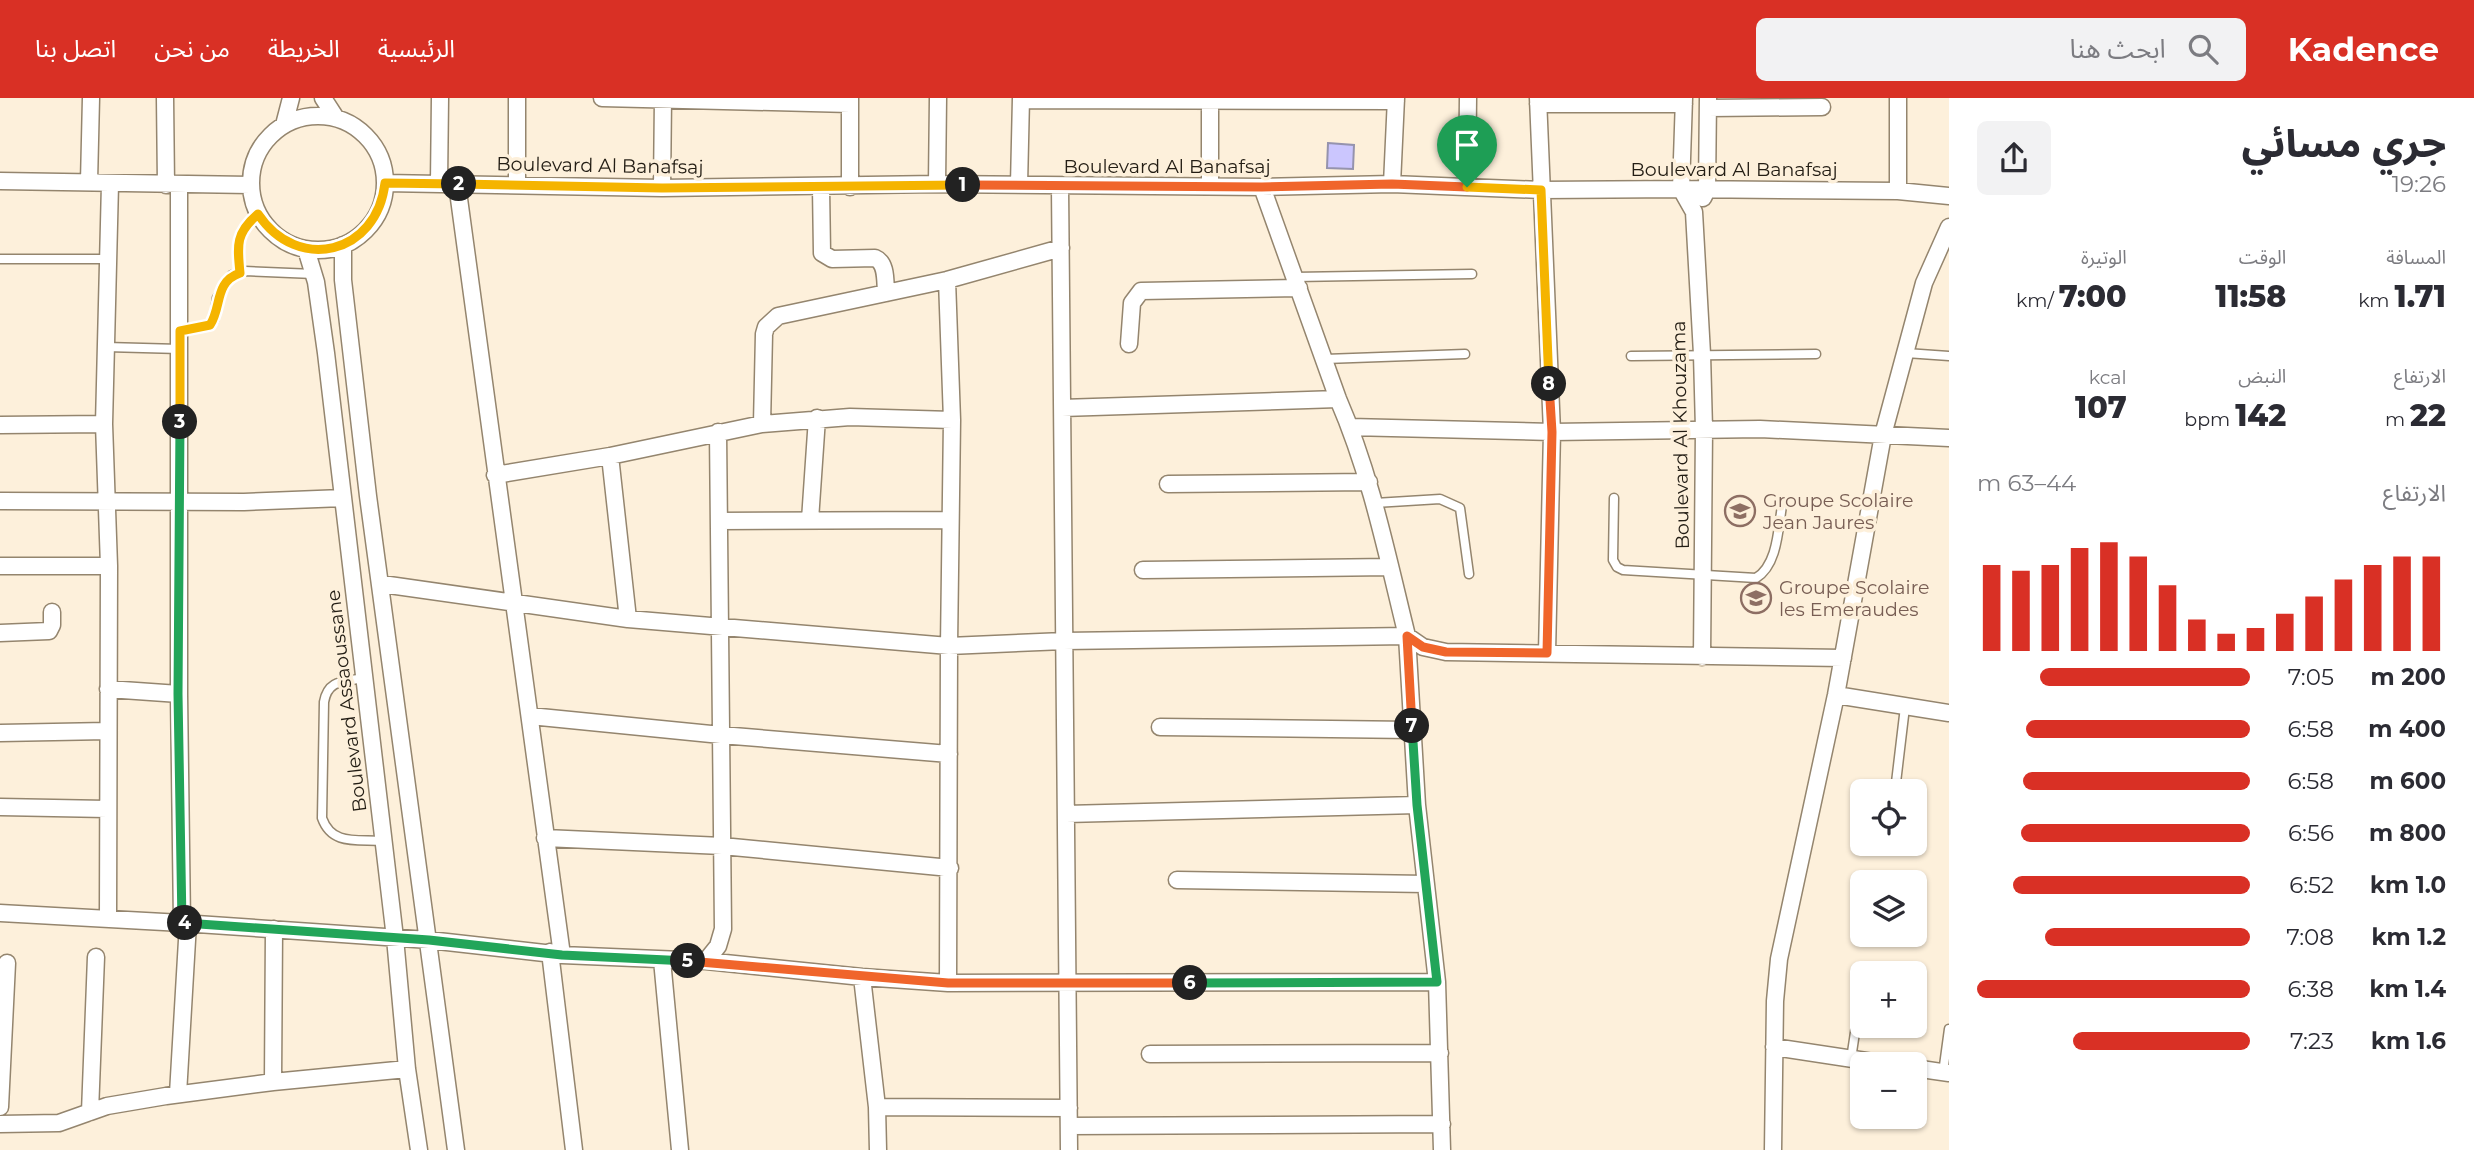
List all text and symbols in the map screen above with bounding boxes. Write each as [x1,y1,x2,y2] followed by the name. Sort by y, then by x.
[1756,18,2246,81] search box
[2288,29,2439,69] text: Kadence
[2184,30,2222,68] icon: search
[2069,33,2166,65] text: ابحث هنا
[35,34,116,63] text: اتصل بنا
[154,34,230,63] text: من نحن
[268,34,340,63] text: الخريطة
[378,34,455,63] text: الرئيسية
[1437,115,1497,187] pin
[2242,120,2446,167] text: جري مسائي
[1977,121,2051,195] button: share
[1448,126,1486,164] icon: arrive
[496,152,704,179] street label: Boulevard Al Banafsaj
[1063,155,1271,178] street label: Boulevard Al Banafsaj
[1630,158,1838,181] street label: Boulevard Al Banafsaj
[442,166,476,202] pin: 2
[946,168,981,202] pin: 1
[2392,170,2446,198] text: 19:26
[453,172,464,195] text: 2
[959,173,966,196] text: 1
[2081,246,2127,269] text: الوتيرة
[2239,246,2286,269] text: الوقت
[2386,246,2446,269] text: المسافة
[2059,278,2127,315] text: 7:00
[2215,278,2286,315] text: 11:58
[2394,278,2446,315] text: 1.71
[2016,289,2059,312] text: /km
[2358,289,2394,312] text: km
[1667,320,1694,550] street label: Boulevard Al Khouzama
[2238,365,2286,388] text: النبض
[2394,365,2446,388] text: الارتفاع
[1532,366,1566,402] pin: 8
[2089,366,2127,389] text: kcal
[1542,372,1555,395] text: 8
[2075,389,2127,426] text: 107
[2235,397,2286,434] text: 142
[2410,397,2446,434] text: 22
[162,404,198,440] pin: 3
[2184,408,2235,431] text: bpm
[2385,408,2410,431] text: m
[174,410,185,433] text: 3
[1977,469,2076,497] text: 44–63 m
[2383,479,2446,507] text: الارتفاع
[1762,489,1914,534] place label: Groupe Scolaire Jean Jaures
[1723,494,1757,528] school or university icon: Groupe Scolaire Jean Jaures
[1779,576,1930,621] place label: Groupe Scolaire les Emeraudes
[1739,581,1773,615] school or university icon: Groupe Scolaire les Emeraudes
[321,588,372,813] street label: Boulevard Assaoussane
[2288,663,2334,691] text: 7:05
[2371,663,2446,691] text: 200 m
[1394,708,1430,744] pin: 7
[1406,714,1417,737] text: 7
[2287,715,2334,743] text: 6:58
[2368,715,2446,743] text: 400 m
[2287,767,2334,795] text: 6:58
[2369,767,2446,795] text: 600 m
[1850,779,1927,1129] map controls
[1850,779,1927,856] button: locate
[2288,819,2334,847] text: 6:56
[2369,819,2446,847] text: 800 m
[1850,870,1927,947] button: layers
[2289,871,2334,899] text: 6:52
[2370,871,2446,899] text: 1.0 km
[168,906,202,940] pin: 4
[178,911,191,934] text: 4
[2286,923,2334,951] text: 7:08
[2372,923,2446,951] text: 1.2 km
[670,944,706,978] pin: 5
[682,949,693,972] text: 5
[1850,961,1927,1038] button: +
[1172,966,1208,1001] pin: 6
[1183,971,1196,994] text: 6
[2287,975,2334,1003] text: 6:38
[2369,975,2446,1003] text: 1.4 km
[2290,1027,2334,1055] text: 7:23
[2371,1027,2446,1055] text: 1.6 km
[1850,1052,1927,1129] button: −

